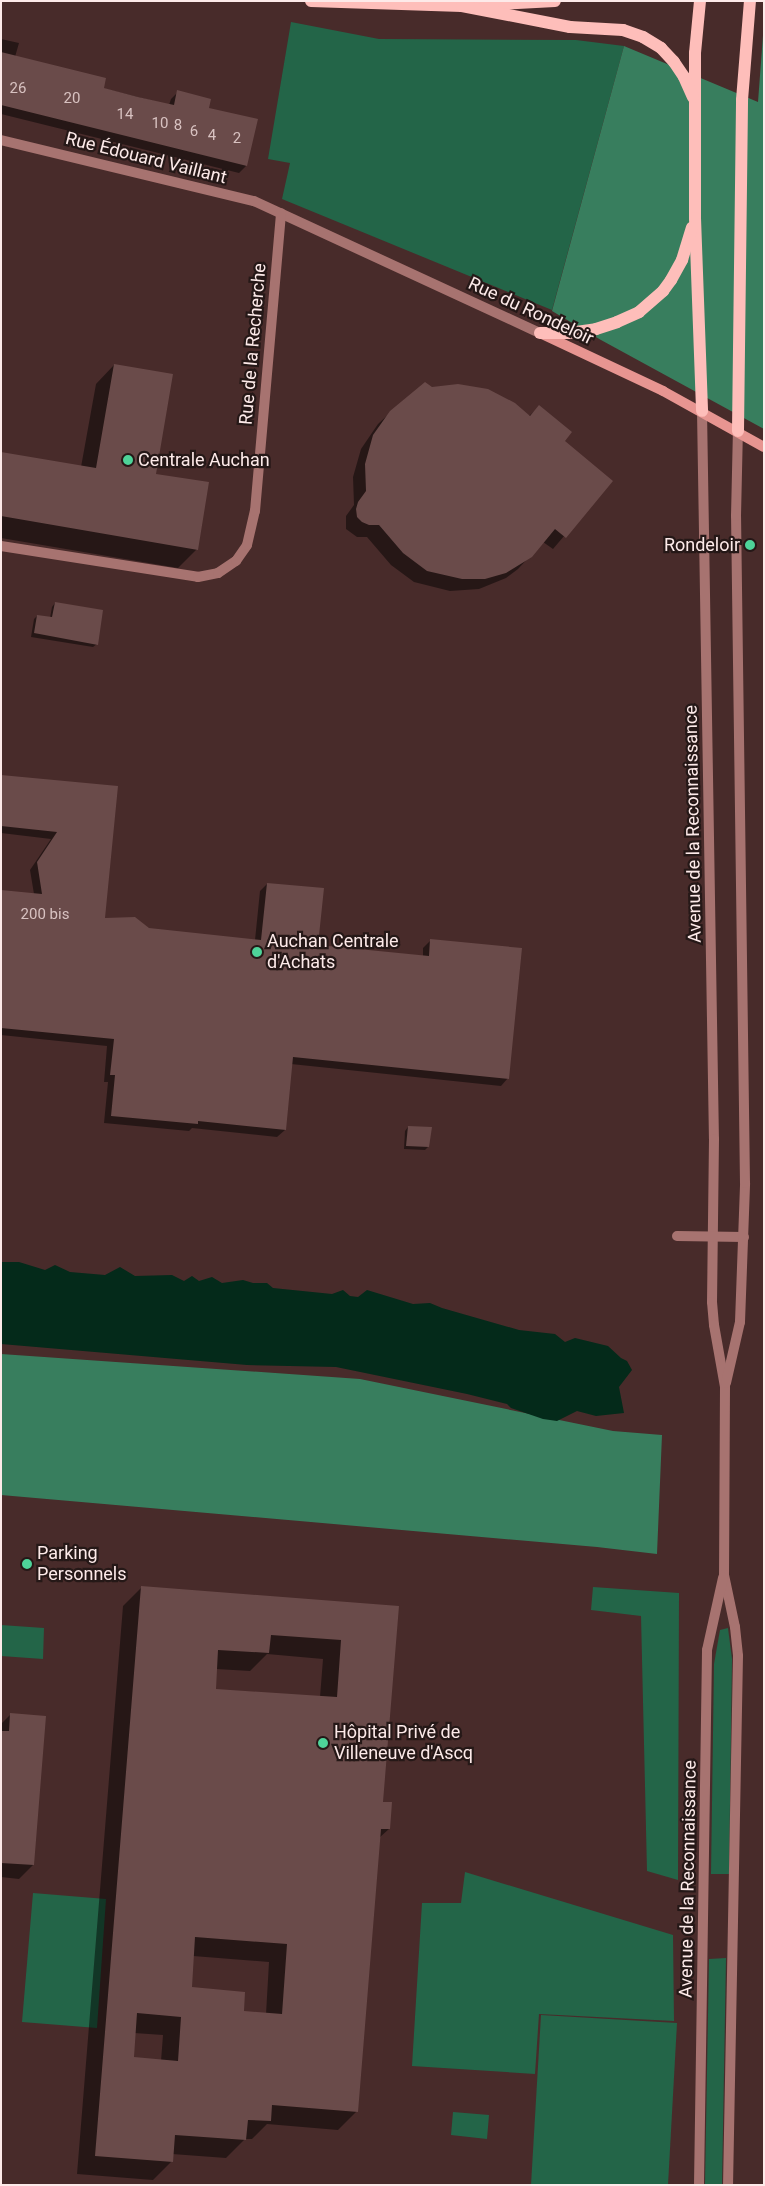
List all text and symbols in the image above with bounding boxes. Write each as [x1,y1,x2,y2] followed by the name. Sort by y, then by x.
[10,80,26,98] house number: 26
[64,90,80,108] house number: 20
[117,106,133,124] house number: 14
[152,115,168,133] house number: 10
[174,117,182,135] house number: 8
[190,123,198,141] house number: 6
[208,127,216,145] house number: 4
[63,128,229,188] street label: Rue Édouard Vaillant
[233,130,241,148] house number: 2
[235,262,271,426] street label: Rue de la Recherche
[465,273,597,349] street label: Rue du Rondeloir
[138,449,270,471] place label: Centrale Auchan
[122,454,134,466] marker: Centrale Auchan
[664,534,740,556] place label: Rondeloir
[744,539,756,551] marker: Rondeloir
[680,705,706,943] street label: Avenue de la Reconnaissance
[21,906,69,924] house number: 200 bis
[267,931,399,974] place label: Auchan Centrale d'Achats
[251,946,263,958] marker: Auchan Centrale d'Achats
[37,1543,127,1586] place label: Parking Personnels
[21,1558,33,1570] marker: Parking Personnels
[334,1722,473,1765] place label: Hôpital Privé de Villeneuve d'Ascq
[316,1736,330,1750] marker: Hôpital Privé de Villeneuve d'Ascq
[675,1760,701,1998] street label: Avenue de la Reconnaissance

